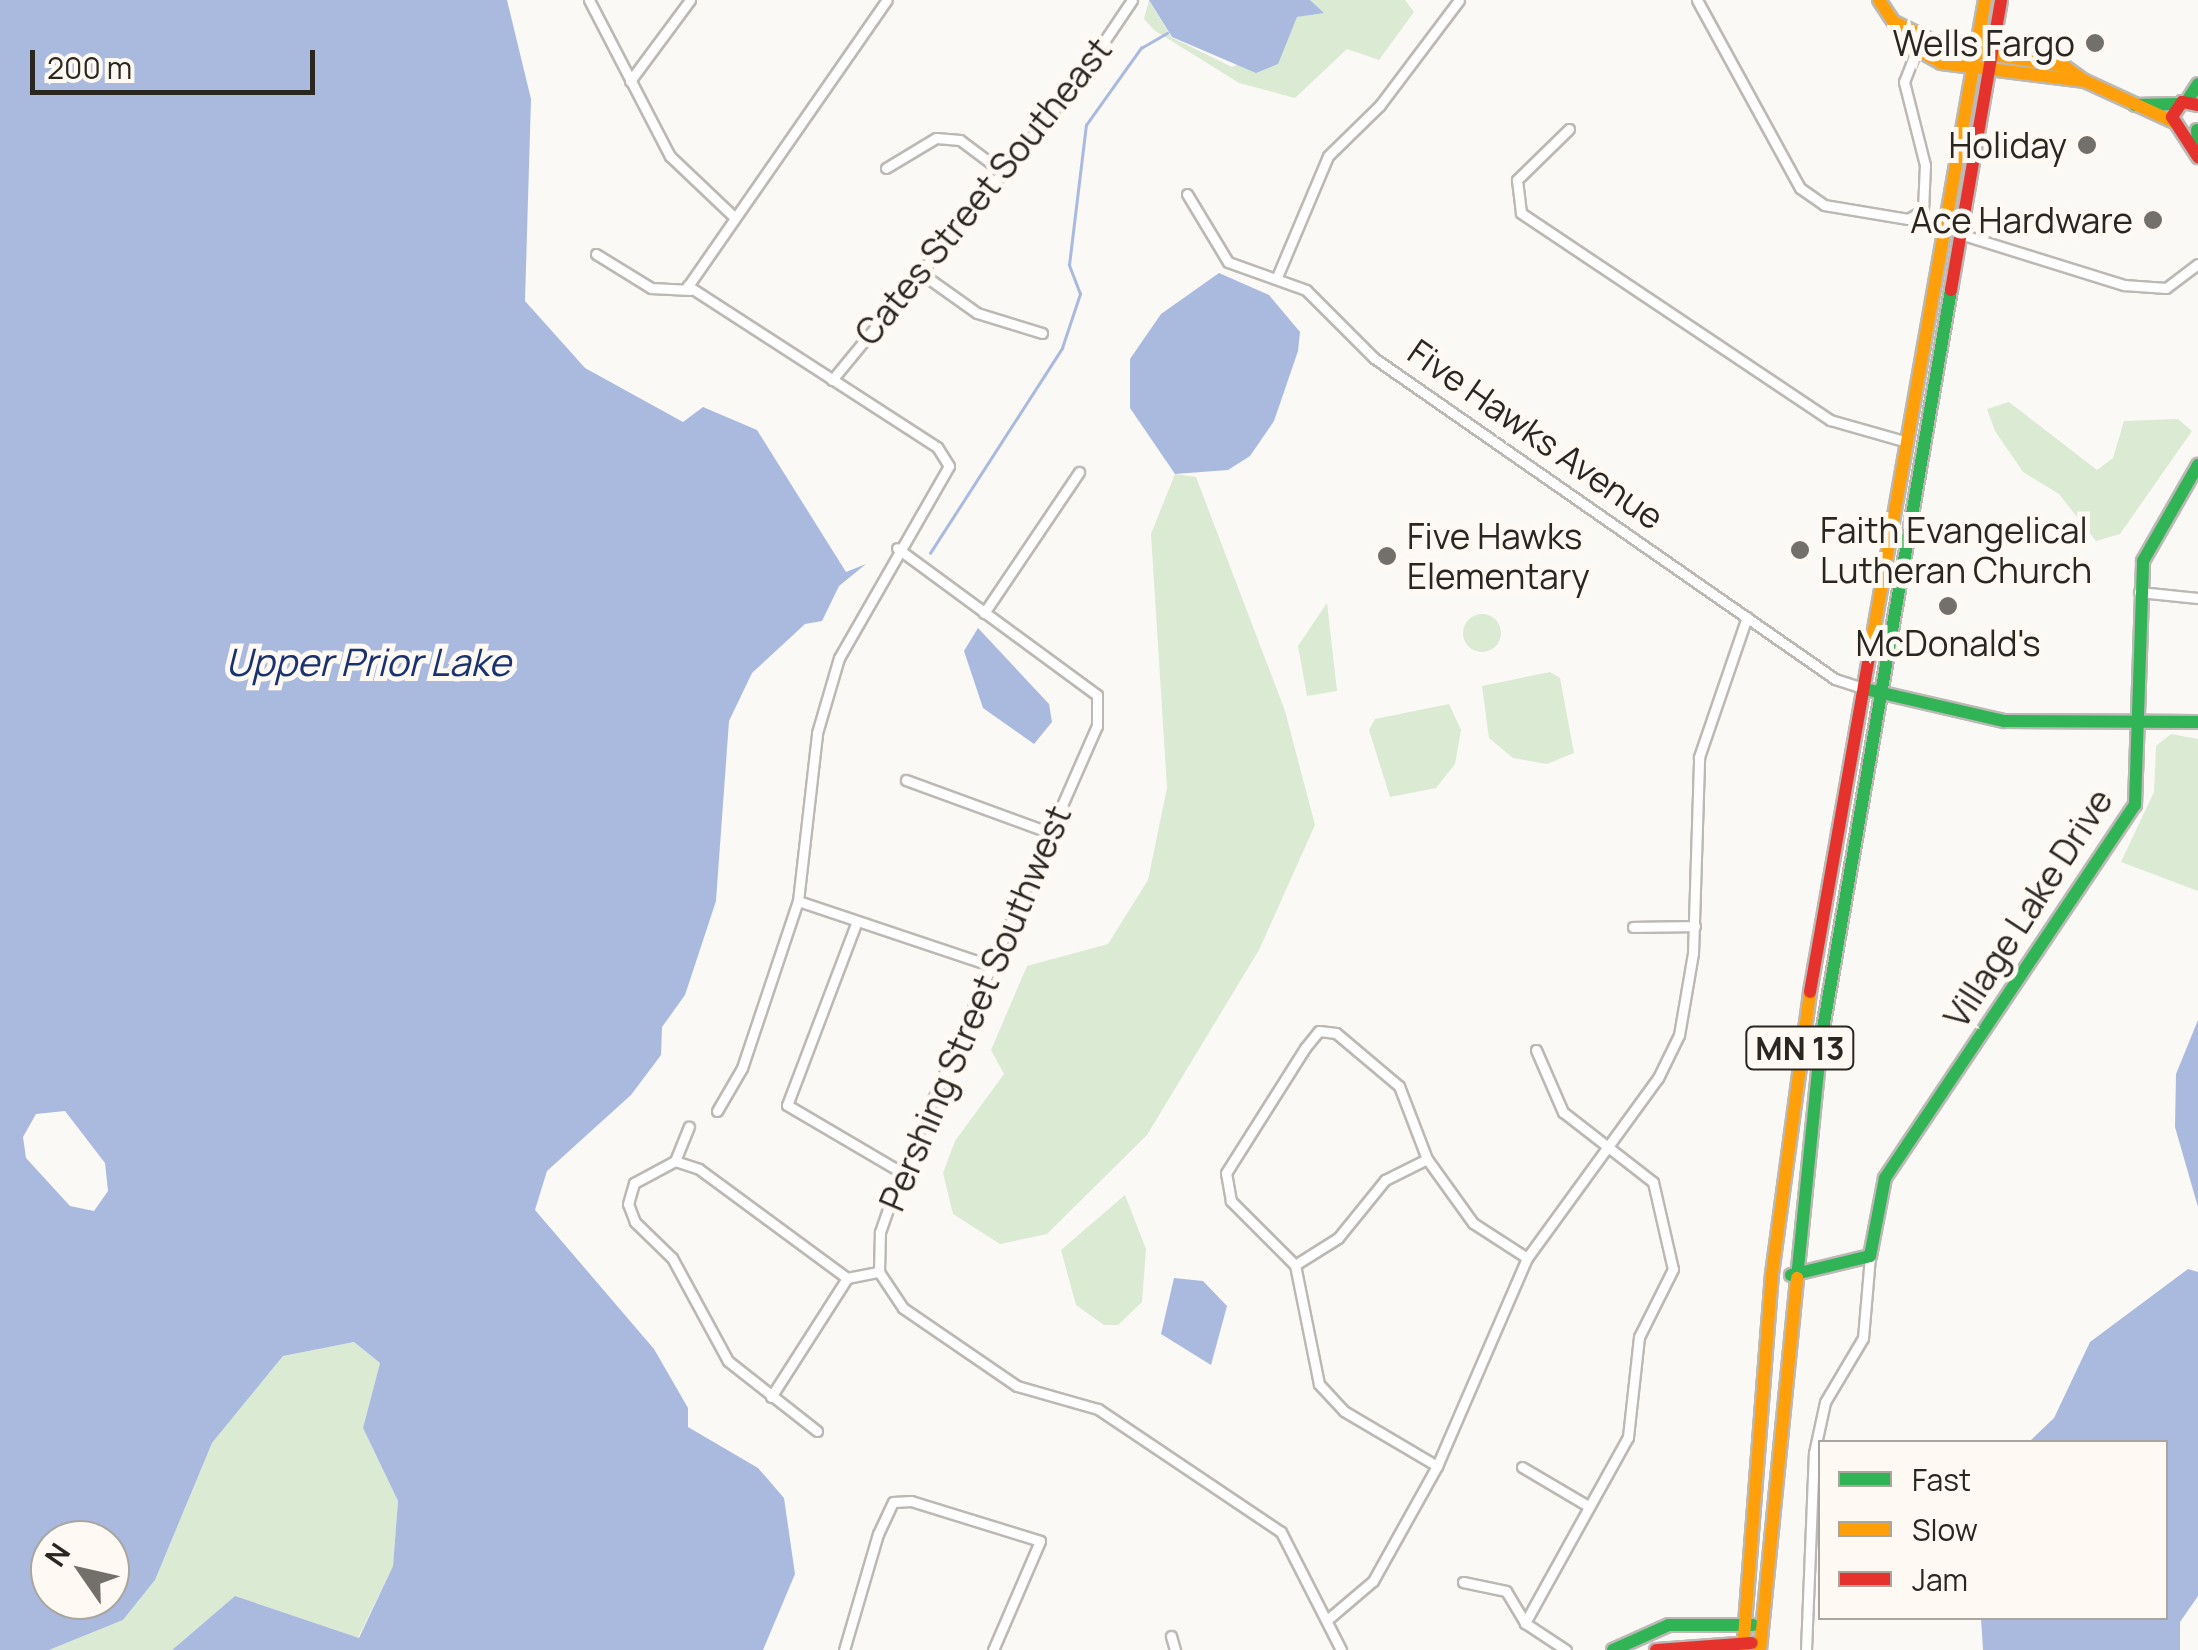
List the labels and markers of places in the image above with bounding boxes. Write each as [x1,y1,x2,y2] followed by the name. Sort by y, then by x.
[1892,22,2075,64] place label: Wells Fargo
[2084,32,2106,54] marker: Wells Fargo
[1948,124,2067,166] place label: Holiday
[2076,134,2098,156] marker: Holiday
[1910,199,2133,241] place label: Ace Hardware
[2142,209,2164,231] marker: Ace Hardware
[1820,509,2092,591] place label: Faith Evangelical Lutheran Church
[1407,515,1590,597] place label: Five Hawks Elementary
[1789,539,1811,561] marker: Faith Evangelical Lutheran Church
[1376,545,1398,567] marker: Five Hawks Elementary
[1937,595,1959,617] marker: McDonald's
[1855,622,2041,664] place label: McDonald's

